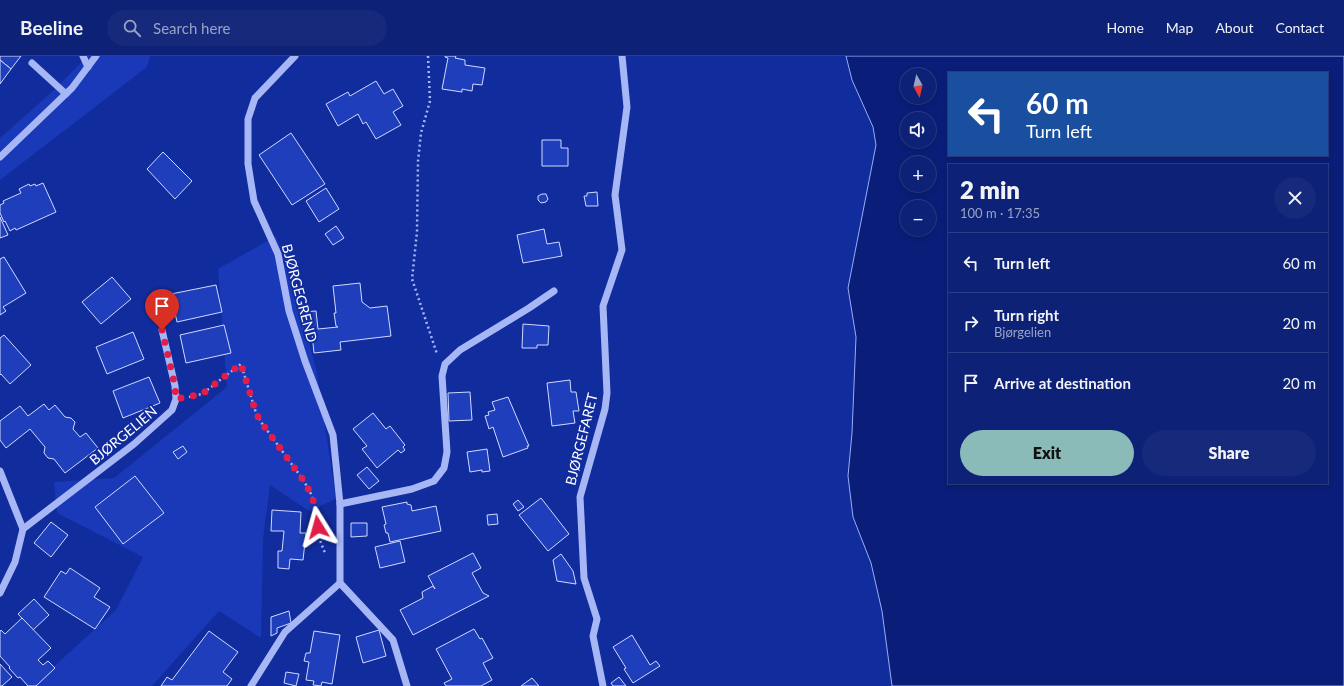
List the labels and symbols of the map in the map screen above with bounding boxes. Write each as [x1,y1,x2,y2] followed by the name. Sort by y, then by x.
[900,68,936,104] north arrow
[279,242,321,344] street label: BJØRGEGREND
[145,289,179,330] pin
[561,390,601,487] street label: BJØRGEFARET
[86,402,160,468] street label: BJØRGELIEN
[297,506,339,548] position arrow

